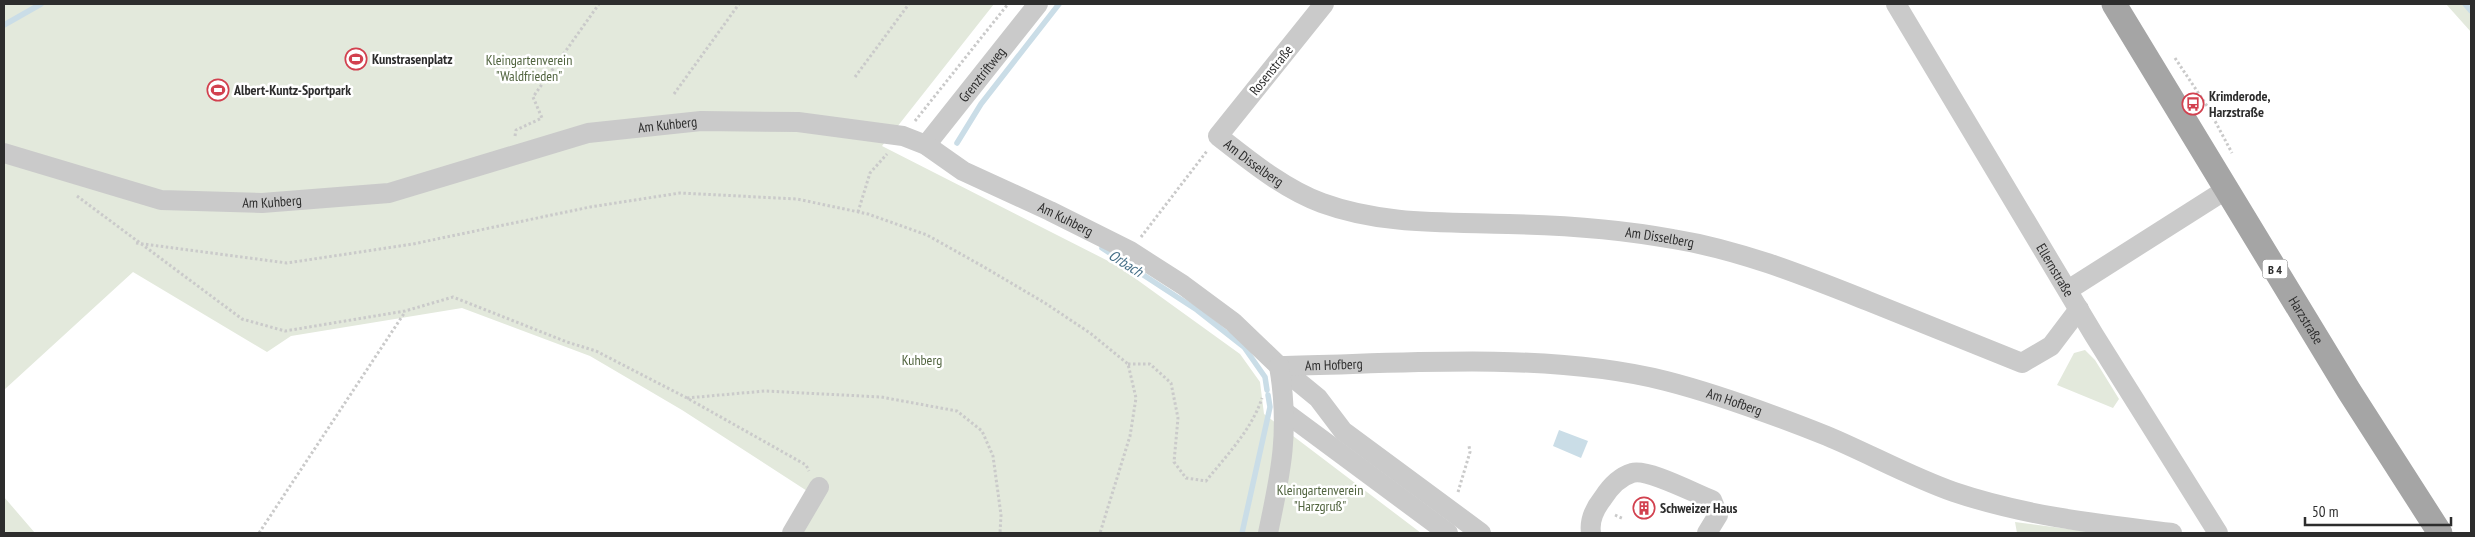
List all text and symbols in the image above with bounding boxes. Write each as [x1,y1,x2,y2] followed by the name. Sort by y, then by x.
[1245,41,1297,99] street label: Rosenstraße
[955,43,1009,106] street label: Grenztriftweg
[344,47,368,71] sports icon: Kunstrasenplatz
[372,50,453,68] place label: Kunstrasenplatz
[486,51,572,85] park label: Kleingartenverein "Waldfrieden"
[206,78,230,102] sports icon: Albert-Kuntz-Sportpark
[233,81,351,99] place label: Albert-Kuntz-Sportpark
[2209,87,2270,121] place label: Krimderode, Harzstraße
[2181,92,2205,116] bus stop icon: Krimderode, Harzstraße
[637,112,698,137] street label: Am Kuhberg
[1220,135,1287,191] street label: Am Disselberg
[242,191,302,212] street label: Am Kuhberg
[1035,198,1096,240] street label: Am Kuhberg
[1624,223,1696,252] street label: Am Disselberg
[2032,240,2078,300] street label: Ellernstraße
[1105,245,1148,282] water label: Orbach
[2262,260,2288,278] road number: B 4
[2285,293,2328,348] street label: Harzstraße
[902,351,942,369] park label: Kuhberg
[1305,355,1363,374] street label: Am Hofberg
[1704,384,1765,419] street label: Am Hofberg
[1277,481,1363,515] park label: Kleingartenverein "Harzgruß"
[2305,494,2451,526] scale bar
[1632,496,1656,520] building icon: Schweizer Haus
[1660,499,1737,517] place label: Schweizer Haus
[2312,502,2338,521] text: 50 m

